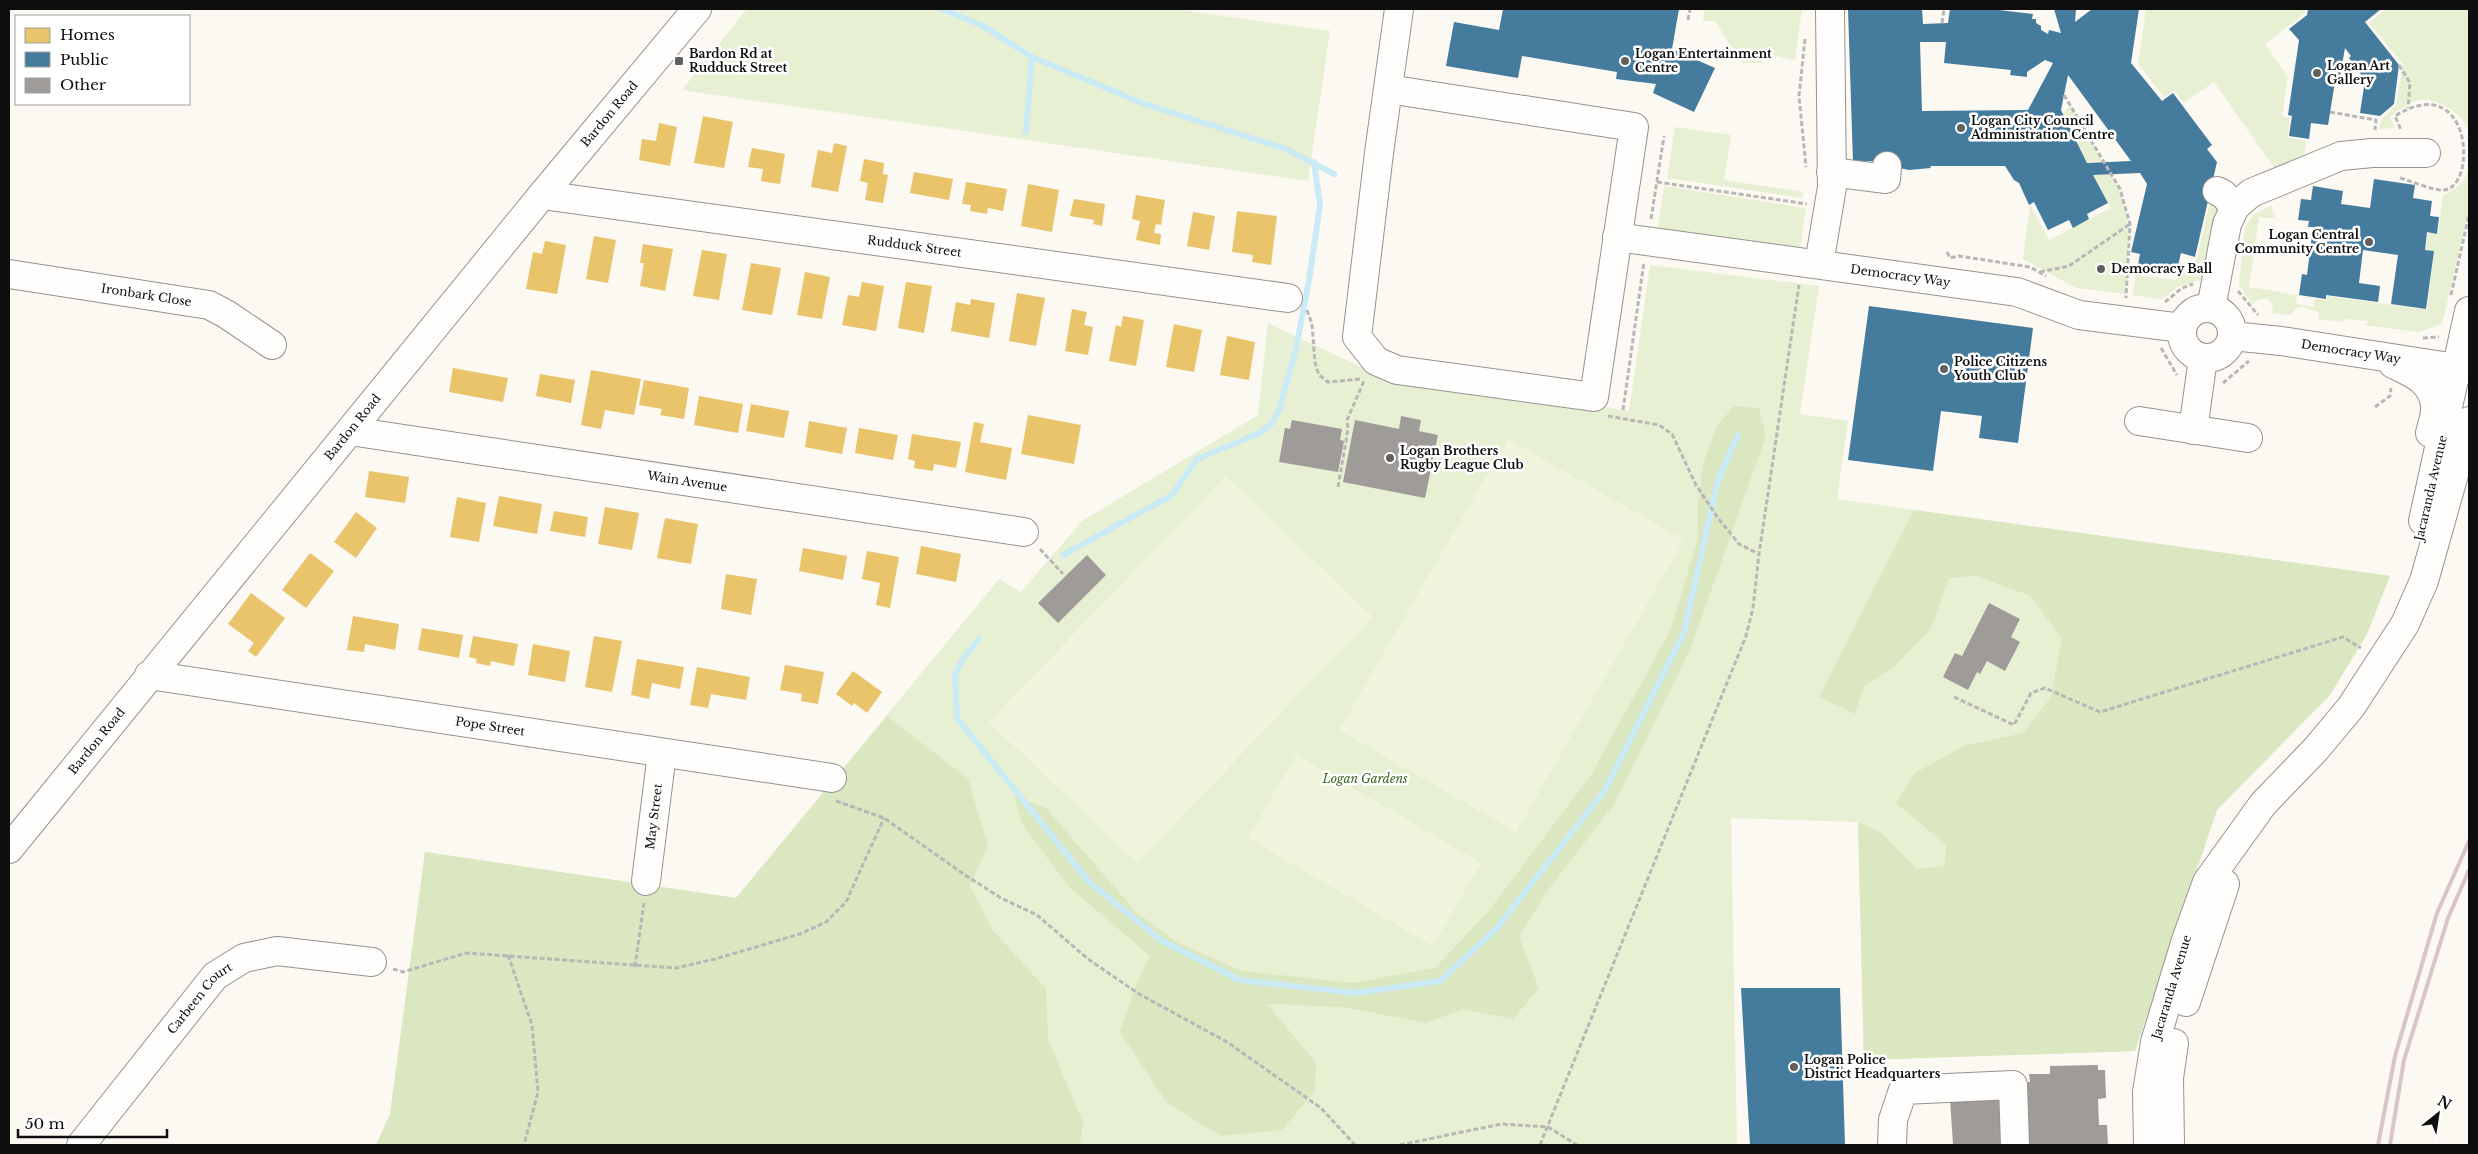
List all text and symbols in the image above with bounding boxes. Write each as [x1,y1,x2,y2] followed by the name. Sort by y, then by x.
[15,15,190,105] legend
[60,25,115,44] text: Homes
[689,46,787,75] place label: Bardon Rd at Rudduck Street
[1635,46,1772,75] place label: Logan Entertainment Centre
[60,50,108,69] text: Public
[673,55,685,67] marker: Bardon Rd at Rudduck Street
[1619,55,1631,67] marker: Logan Entertainment Centre
[2327,58,2390,87] place label: Logan Art Gallery
[2311,67,2323,79] marker: Logan Art Gallery
[60,75,107,94] text: Other
[577,78,641,150] street label: Bardon Road
[1970,113,2114,142] place label: Logan City Council Administration Centre
[1955,122,1967,134] marker: Logan City Council Administration Centre
[2235,227,2360,256] place label: Logan Central Community Centre
[866,232,963,260] street label: Rudduck Street
[2363,236,2375,248] marker: Logan Central Community Centre
[1849,261,1952,290] street label: Democracy Way
[2111,261,2213,276] place label: Democracy Ball
[2095,263,2107,275] marker: Democracy Ball
[100,280,193,309] street label: Ironbark Close
[2300,336,2402,366] street label: Democracy Way
[1953,354,2047,383] place label: Police Citizens Youth Club
[1938,363,1950,375] marker: Police Citizens Youth Club
[321,391,384,463] street label: Bardon Road
[2411,433,2450,544] street label: Jacaranda Avenue
[1400,443,1524,472] place label: Logan Brothers Rugby League Club
[1384,452,1396,464] marker: Logan Brothers Rugby League Club
[645,467,728,494] street label: Wain Avenue
[65,705,128,777] street label: Bardon Road
[454,713,527,739] street label: Pope Street
[1321,771,1408,786] park label: Logan Gardens
[642,782,665,850] street label: May Street
[2148,933,2194,1043] street label: Jacaranda Avenue
[164,959,235,1037] street label: Carbeen Court
[1804,1052,1941,1081] place label: Logan Police District Headquarters
[1788,1061,1800,1073] marker: Logan Police District Headquarters
[2413,1089,2463,1139] north arrow
[2434,1092,2455,1114] text: N
[18,1106,166,1138] scale bar
[25,1114,65,1133] text: 50 m

